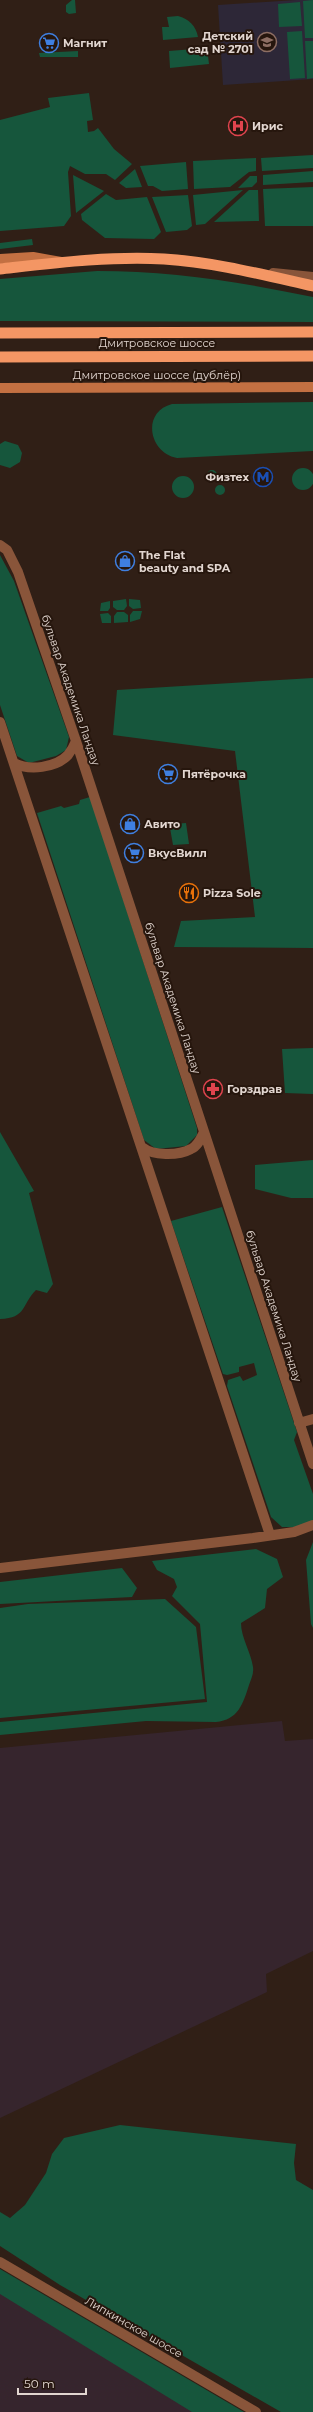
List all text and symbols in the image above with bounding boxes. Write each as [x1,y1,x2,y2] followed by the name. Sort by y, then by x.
[188,29,253,56] place label: Детский сад № 2701
[256,31,278,53] school or university icon: Детский сад № 2701
[38,32,60,54] supermarket icon: Магнит
[63,36,107,50] place label: Магнит
[227,115,249,137] hospital icon: Ирис
[252,119,283,133] place label: Ирис
[99,336,216,350] street label: Дмитровское шоссе
[73,368,241,382] street label: Дмитровское шоссе (дублёр)
[252,466,274,488] metro station icon: Физтех
[205,470,249,484] place label: Физтех
[139,548,231,575] place label: The Flat beauty and SPA
[114,550,136,572] shop icon: The Flat beauty and SPA
[39,613,104,768] street label: бульвар Академика Ландау
[157,763,179,785] supermarket icon: Пятёрочка
[182,767,246,781] place label: Пятёрочка
[119,813,141,835] shop icon: Авито
[144,817,180,831] place label: Авито
[123,842,145,864] supermarket icon: ВкусВилл
[148,846,207,860] place label: ВкусВилл
[178,882,200,904] restaurant icon: Pizza Sole
[203,886,261,900] place label: Pizza Sole
[142,920,204,1076] street label: бульвар Академика Ландау
[202,1078,224,1100] pharmacy icon: Горздрав
[227,1082,282,1096] place label: Горздрав
[243,1228,305,1384] street label: бульвар Академика Ландау
[83,2293,185,2361] street label: Липкинское шоссе
[18,2370,86,2396] scale bar
[24,2376,55,2391] text: 50 m

